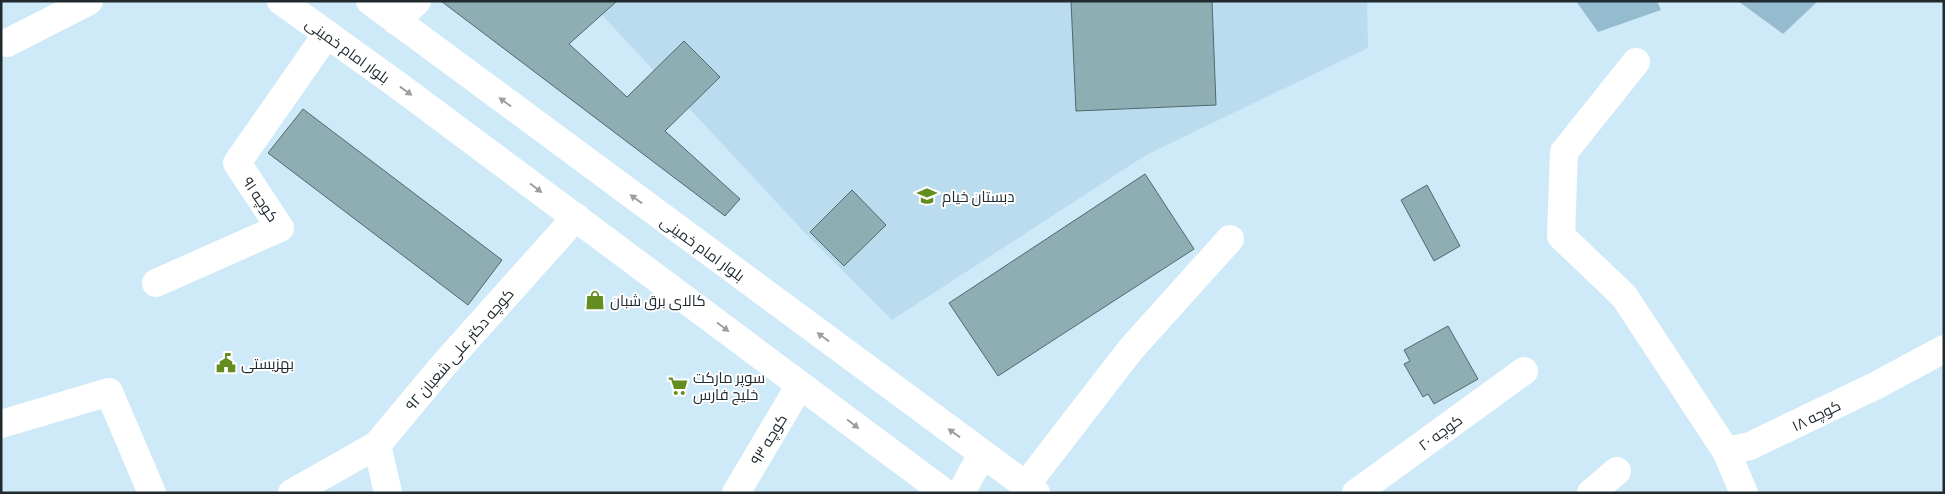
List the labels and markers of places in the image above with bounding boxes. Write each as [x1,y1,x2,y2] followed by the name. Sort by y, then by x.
[916,185,938,207] school or university icon: دبستان خیام
[942,187,1015,207] place label: دبستان خیام
[584,289,606,311] shop icon: کالای برق شبان
[610,291,706,311] place label: کالای برق شبان
[215,352,237,374] public building icon: بهزیستی
[241,354,294,374] place label: بهزیستی
[693,368,765,406] place label: سوپر مارکت خلیج فارس
[667,375,689,397] supermarket icon: سوپر مارکت خلیج فارس

